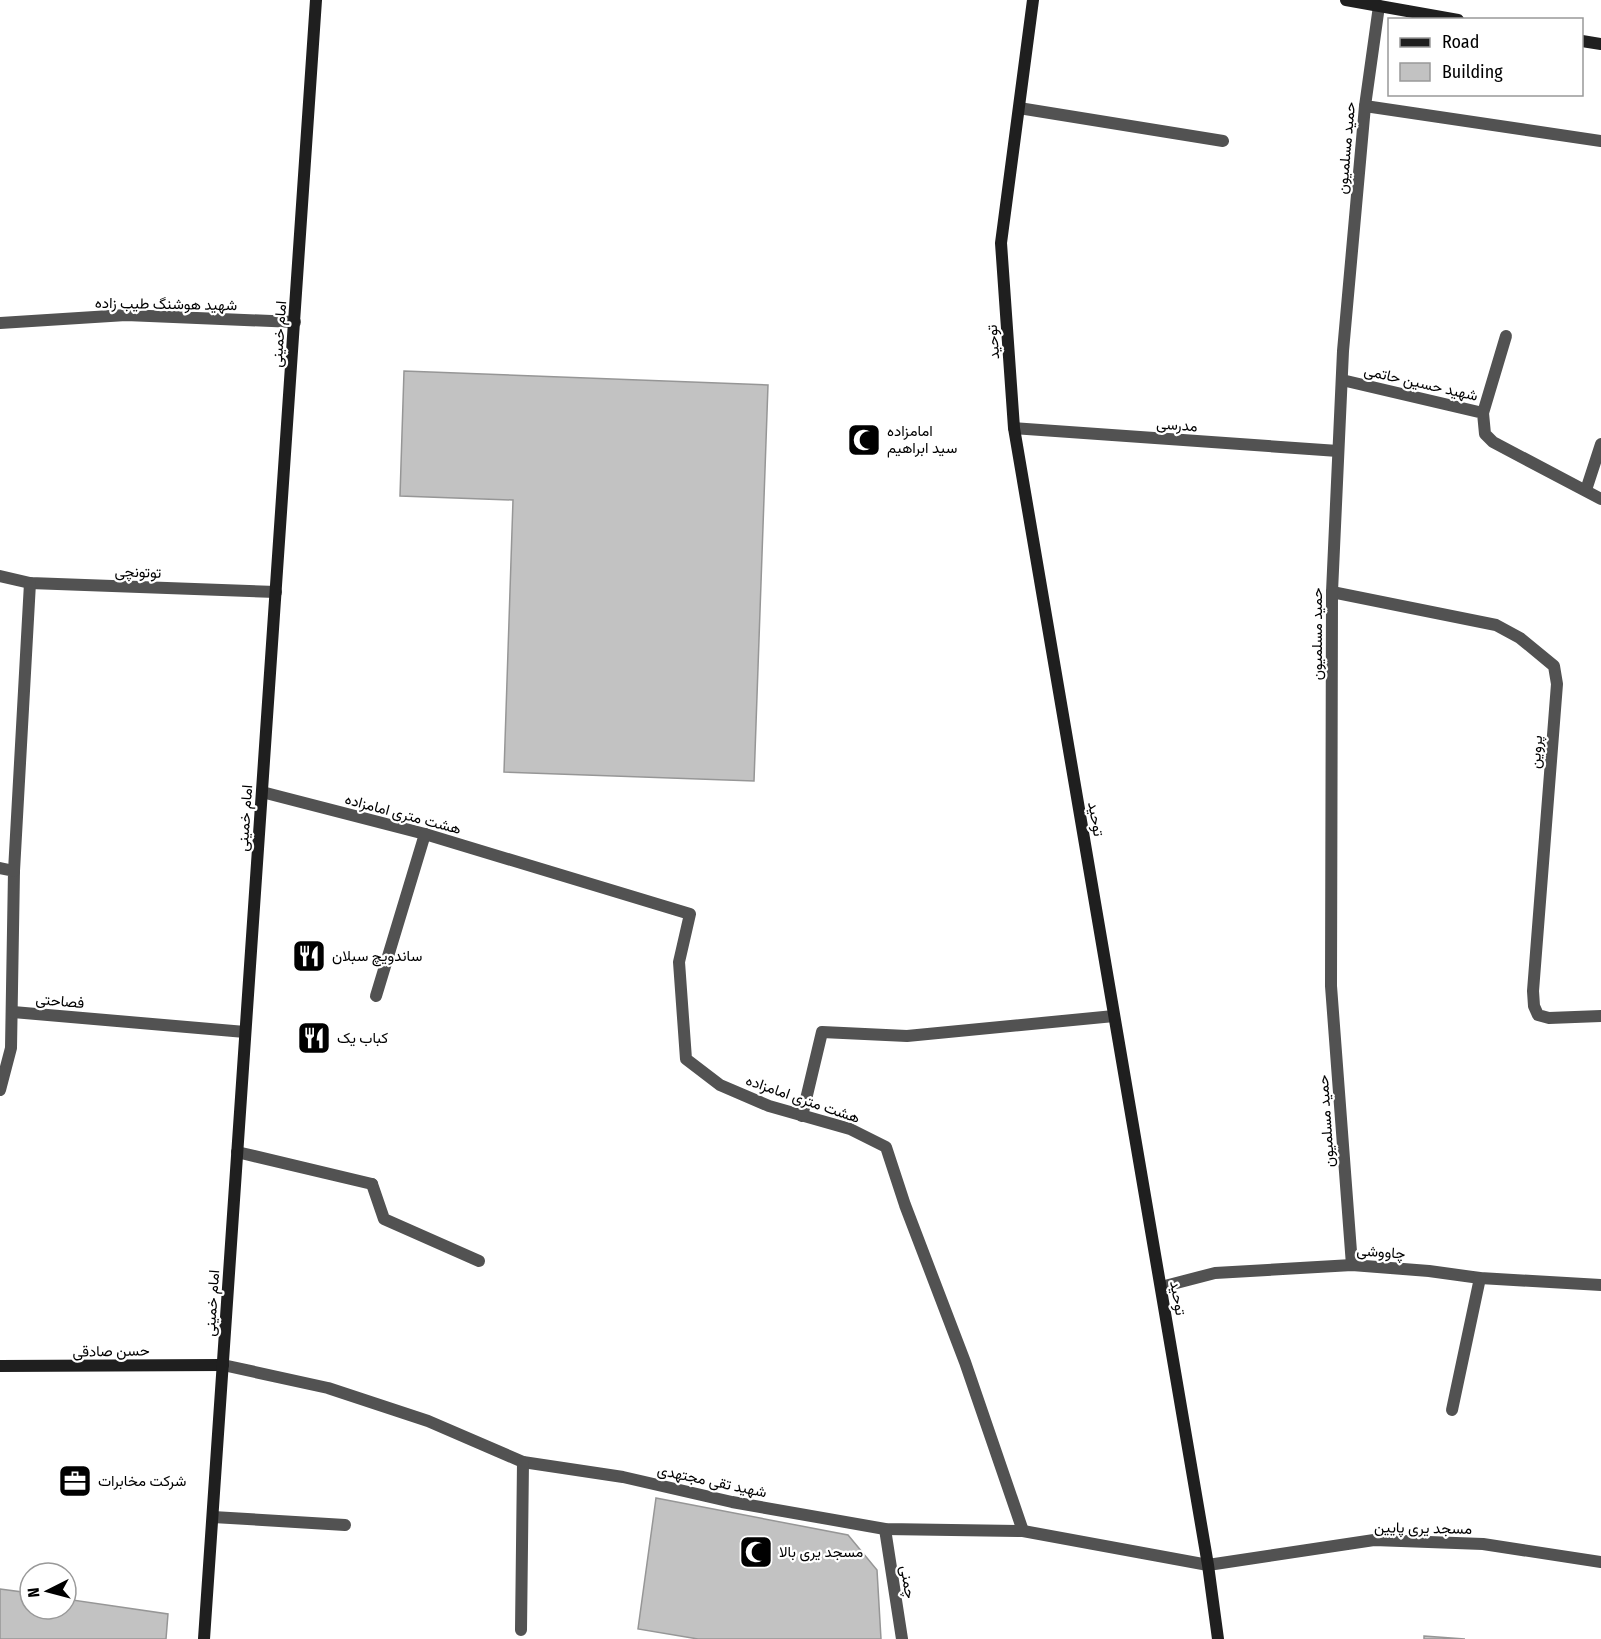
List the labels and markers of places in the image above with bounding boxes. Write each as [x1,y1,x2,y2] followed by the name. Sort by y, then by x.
[846,422,882,458] mosque icon: امامزاده سید ابراهیم
[887,422,957,458] place label: امامزاده سید ابراهیم
[291,938,327,974] restaurant icon: ساندویچ سبلان
[332,947,422,967] place label: ساندویچ سبلان
[296,1020,332,1056] restaurant icon: کباب یک
[337,1029,389,1047] place label: کباب یک
[57,1463,93,1499] office icon: شرکت مخابرات
[98,1472,186,1490] place label: شرکت مخابرات
[738,1534,774,1570] mosque icon: مسجد یری بالا
[779,1543,863,1562] place label: مسجد یری بالا

